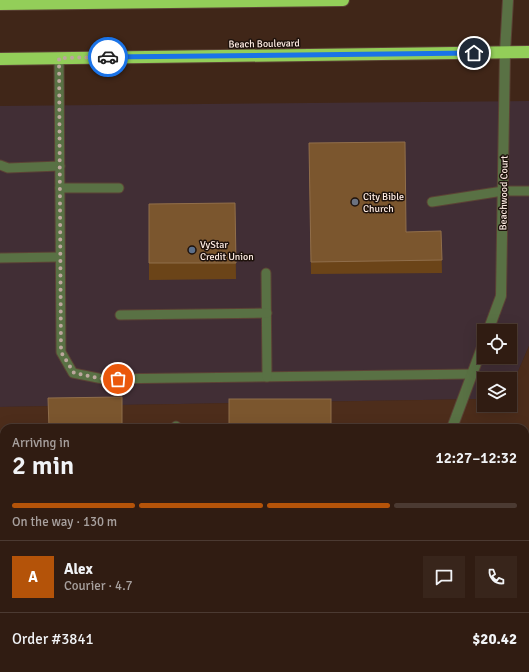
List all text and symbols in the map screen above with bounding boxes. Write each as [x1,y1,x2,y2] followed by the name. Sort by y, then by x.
[457,36,491,70] pin
[88,37,128,77] courier
[228,37,300,51] street label: Beach Boulevard
[463,42,485,64] icon: home
[97,46,119,68] icon: car
[497,155,511,231] street label: Beachwood Court
[363,191,404,215] place label: City Bible Church
[350,197,360,207] marker: City Bible Church
[200,239,254,263] place label: VyStar Credit Union
[187,245,197,255] marker: VyStar Credit Union
[477,324,517,412] map controls
[477,324,517,364] button: locate
[101,362,135,396] pin
[107,368,129,390] icon: bag
[477,372,517,412] button: layers
[12,435,70,451] text: Arriving in
[436,449,517,467] text: 12:27–12:32
[12,450,74,482] text: 2 min
[12,514,117,530] text: On the way · 130 m
[423,556,465,598] button: chat
[475,556,517,598] button: phone
[64,560,93,578] text: Alex
[28,568,38,586] text: A
[64,578,133,594] text: Courier · 4.7
[12,630,94,648] text: Order #3841
[472,630,517,648] text: $20.42

